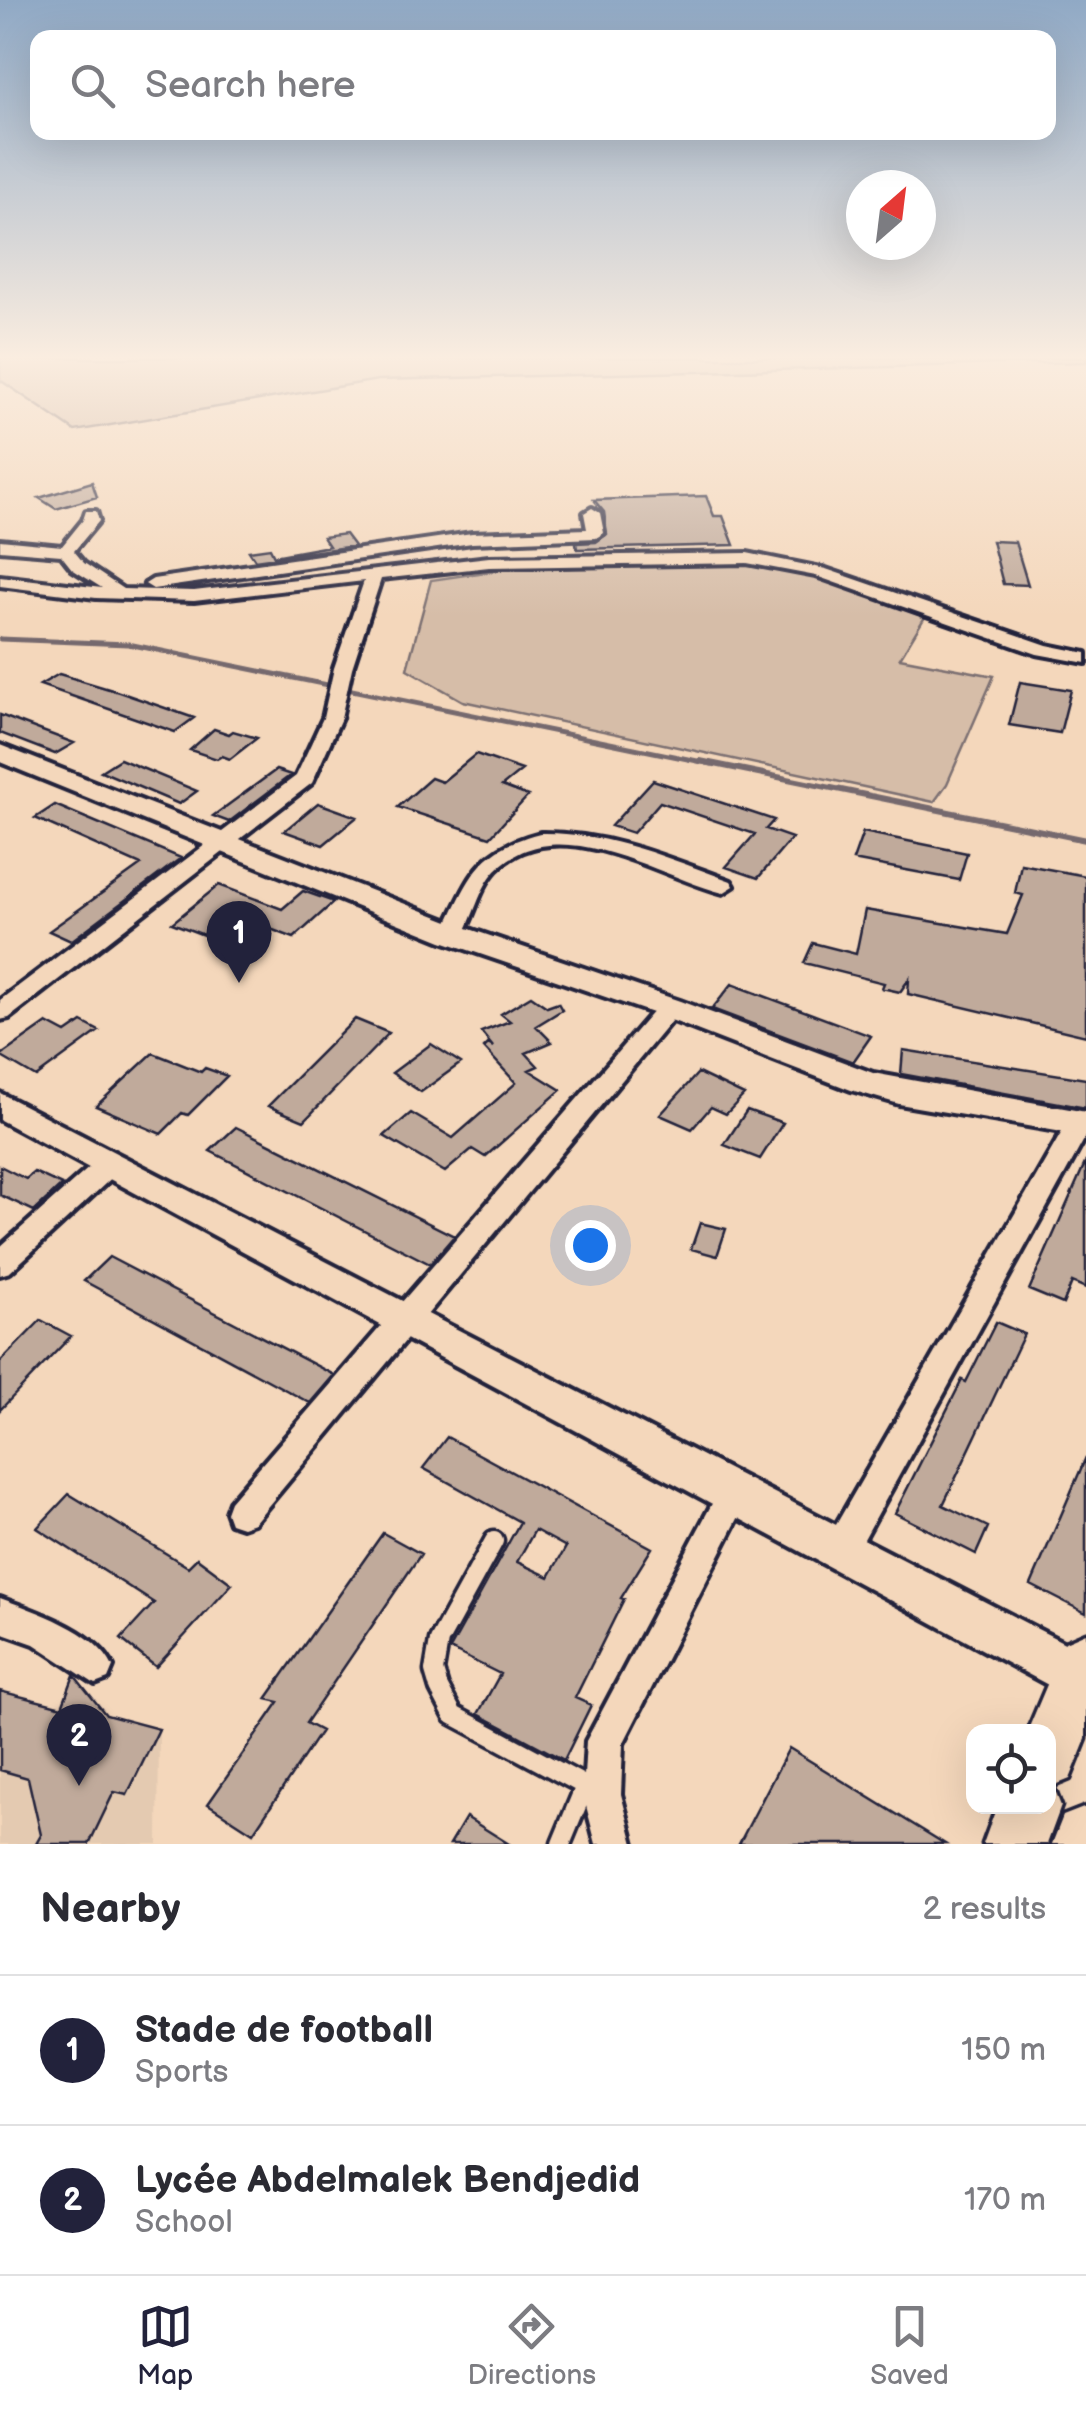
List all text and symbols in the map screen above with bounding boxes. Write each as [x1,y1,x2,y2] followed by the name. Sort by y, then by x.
[30,30,1056,140] search box
[65,58,120,113] icon: search
[145,63,356,108] text: Search here
[846,170,936,260] north arrow
[206,900,272,983] pin: 1
[565,1220,616,1271] your location
[46,1704,112,1786] pin: 2
[966,1724,1056,1814] map controls
[966,1724,1056,1814] button: locate
[40,1884,180,1935] text: Nearby
[922,1890,1046,1929] text: 2 results
[135,2008,433,2053] text: Stade de football
[66,2031,79,2070] text: 1
[961,2031,1046,2070] text: 150 m
[135,2053,228,2092] text: Sports
[135,2158,640,2203] text: Lycée Abdelmalek Bendjedid
[63,2181,82,2220] text: 2
[964,2181,1046,2220] text: 170 m
[135,2203,233,2242] text: School
[137,2299,193,2392] tab: Map
[467,2299,596,2392] tab: Directions
[870,2299,949,2392] tab: Saved

